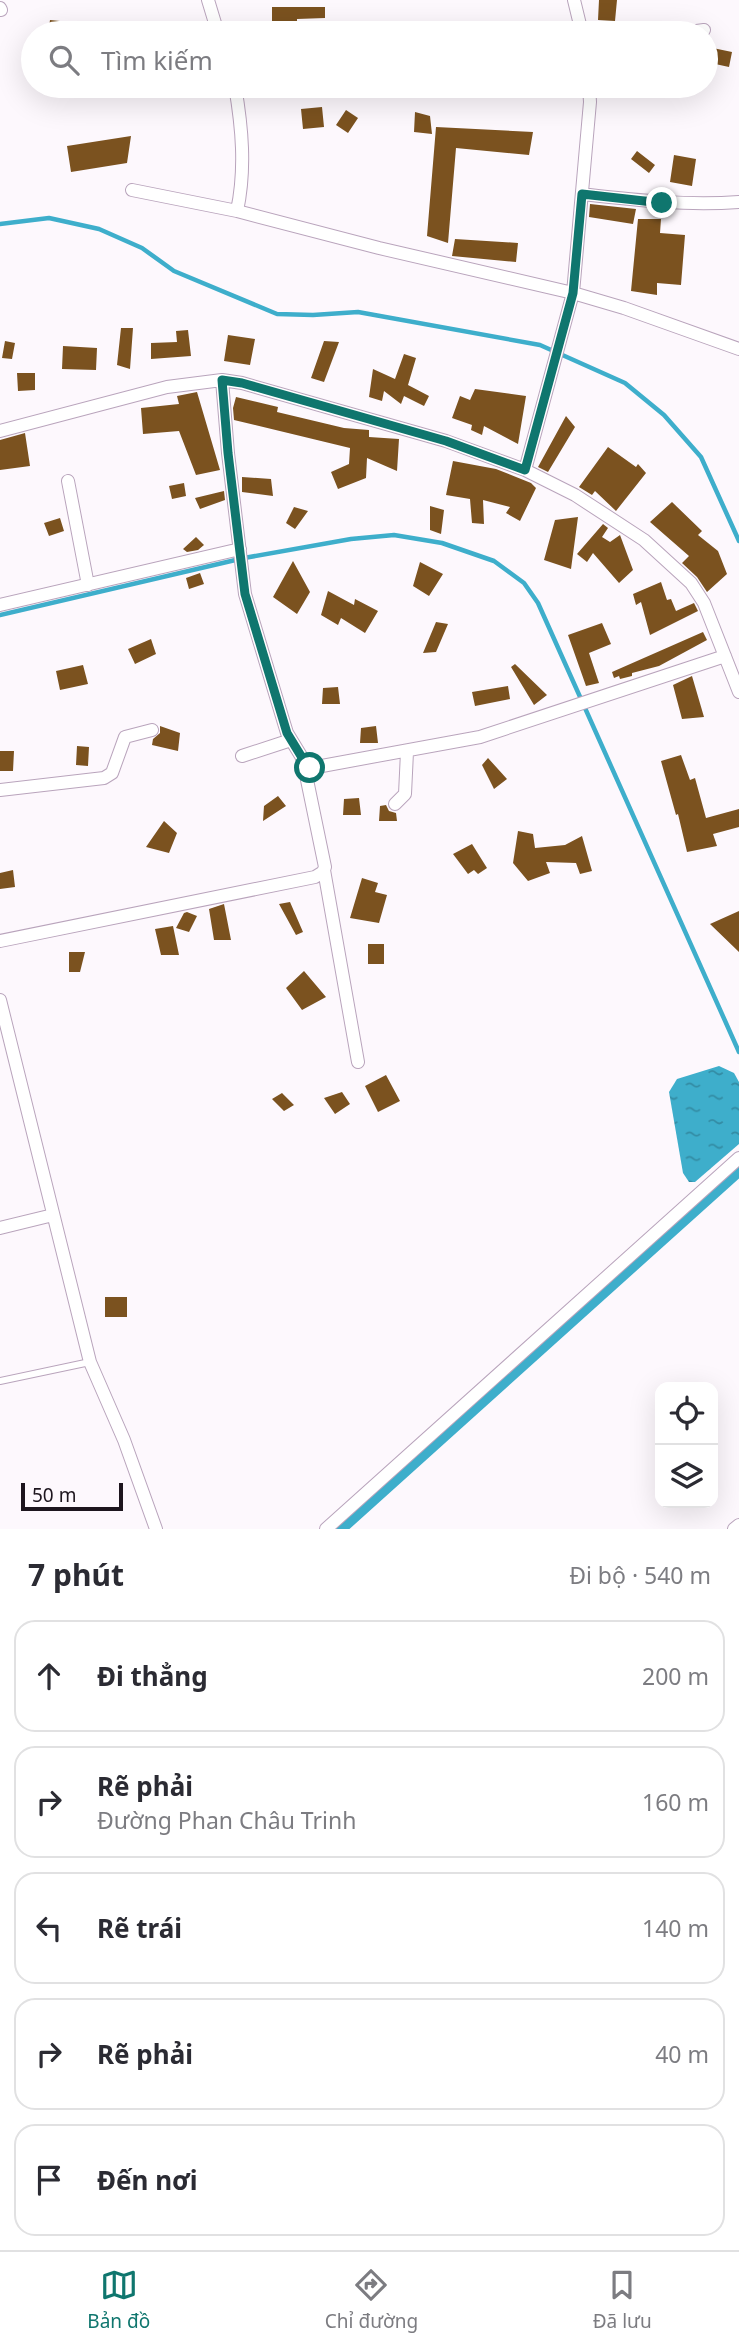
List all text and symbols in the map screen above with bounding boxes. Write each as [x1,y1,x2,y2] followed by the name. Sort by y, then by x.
[21,21,718,98] search box
[45,41,83,79] icon: search
[101,42,213,78] text: Tìm kiếm
[646,187,677,218] route end
[294,752,325,783] route start
[655,1382,718,1508] map controls
[655,1382,718,1445] button: locate
[655,1445,718,1508] button: layers
[21,1480,122,1512] scale bar
[32,1482,76,1508] text: 50 m
[28,1554,124,1595] text: 7 phút
[569,1559,711,1591] text: Đi bộ · 540 m
[30,1657,68,1695] icon: ahead
[97,1658,208,1694] text: Đi thẳng
[642,1660,709,1692] text: 200 m
[97,1768,193,1804] text: Rẽ phải
[30,1783,68,1821] icon: right
[642,1786,709,1818] text: 160 m
[97,1804,356,1836] text: Đường Phan Châu Trinh
[30,1909,68,1947] icon: left
[97,1910,182,1946] text: Rẽ trái
[642,1912,709,1944] text: 140 m
[30,2035,68,2073] icon: right
[97,2036,193,2072] text: Rẽ phải
[655,2038,709,2070] text: 40 m
[30,2161,68,2199] icon: arrive
[97,2162,198,2198] text: Đến nơi
[87,2266,150,2334] tab: Bản đồ
[325,2266,418,2334] tab: Chỉ đường
[593,2266,652,2334] tab: Đã lưu

